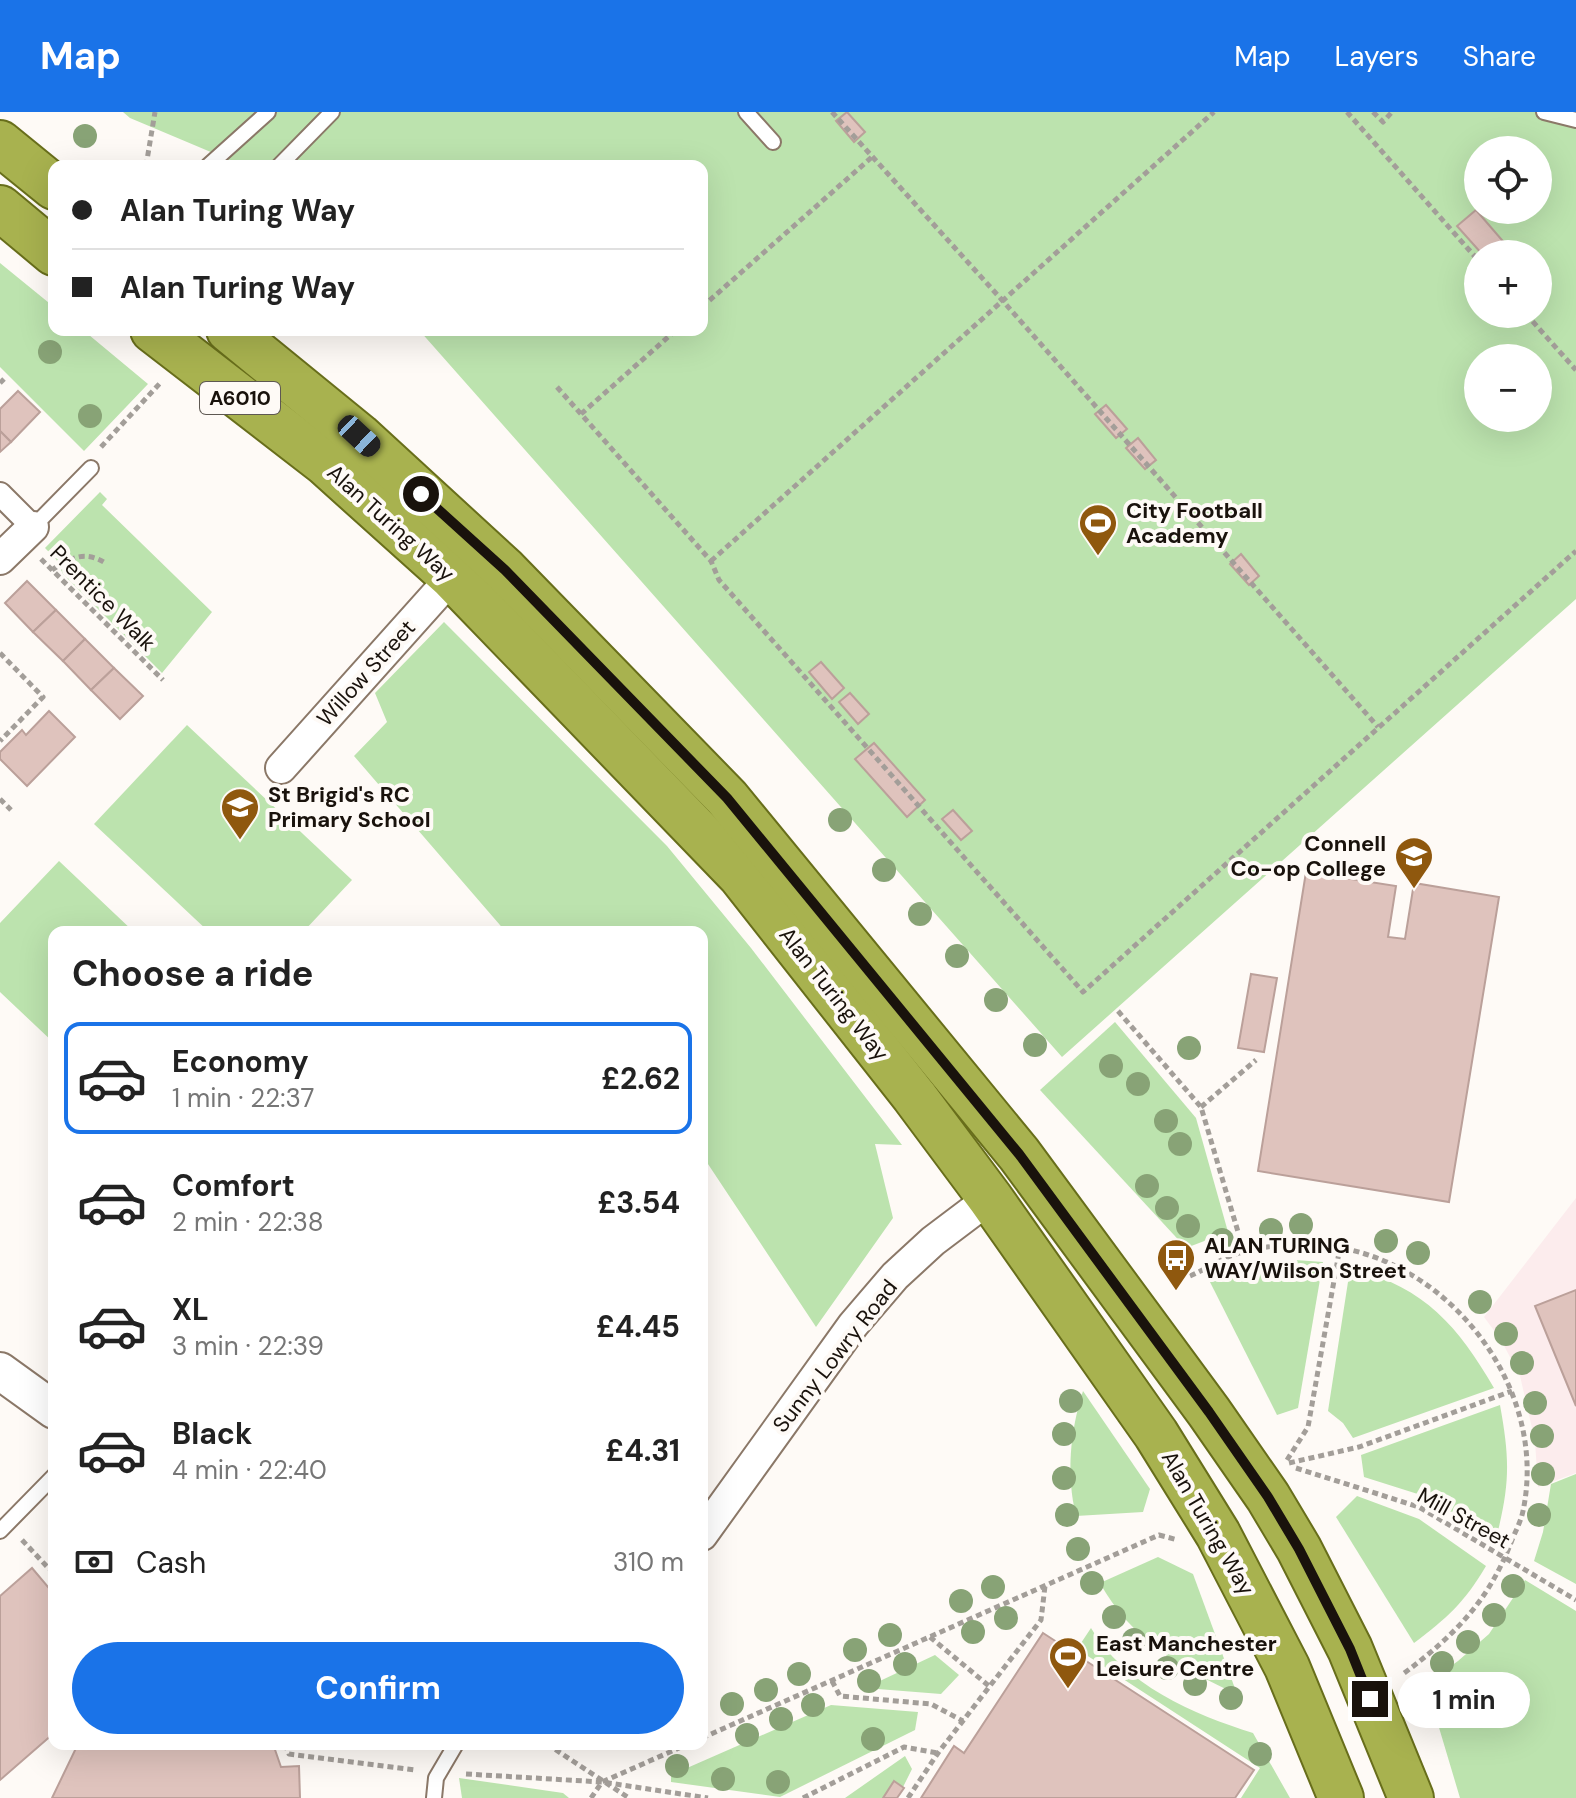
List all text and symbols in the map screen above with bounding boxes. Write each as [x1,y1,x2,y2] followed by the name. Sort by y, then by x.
[40,31,121,81] text: Map
[1234,38,1291,75] text: Map
[1335,38,1419,75] text: Layers
[1463,38,1536,75] text: Share
[1464,136,1552,432] map controls
[1464,136,1552,224] button: locate
[120,191,355,230] text: Alan Turing Way
[1464,240,1552,328] button: +
[120,268,355,307] text: Alan Turing Way
[1464,344,1552,432] button: −
[200,382,280,414] road number: A6010
[333,411,385,461] car
[321,458,461,588] street label: Alan Turing Way
[403,476,439,512] route start
[1126,496,1263,550] place label: City Football Academy
[1077,502,1119,557] sports icon: City Football Academy
[44,539,162,657] street label: Prentice Walk
[310,614,422,732] street label: Willow Street
[268,780,431,834] place label: St Brigid's RC Primary School
[219,786,261,841] school or university icon: St Brigid's RC Primary School
[1230,829,1386,883] place label: Connell Co-op College
[1393,835,1435,890] school or university icon: Connell Co-op College
[773,921,895,1067] street label: Alan Turing Way
[72,950,313,997] text: Choose a ride
[76,1042,148,1114] icon: car
[172,1042,309,1081] text: Economy
[601,1059,680,1098] text: £2.62
[172,1081,314,1115] text: 1 min · 22:37
[76,1166,148,1238] icon: car
[172,1166,295,1205] text: Comfort
[597,1183,680,1222] text: £3.54
[172,1205,324,1239] text: 2 min · 22:38
[1204,1231,1407,1285] place label: ALAN TURING WAY/Wilson Street
[1155,1237,1197,1292] bus stop icon: ALAN TURING WAY/Wilson Street
[766,1274,904,1438] street label: Sunny Lowry Road
[76,1290,148,1362] icon: car
[172,1290,209,1329] text: XL
[596,1307,680,1346] text: £4.45
[172,1329,324,1363] text: 3 min · 22:39
[76,1414,148,1486] icon: car
[172,1414,252,1453] text: Black
[605,1431,680,1470] text: £4.31
[1155,1446,1261,1600] street label: Alan Turing Way
[172,1453,327,1487] text: 4 min · 22:40
[1412,1481,1516,1555] street label: Mill Street
[72,1540,116,1584] icon: cash
[136,1543,206,1582] text: Cash
[613,1545,684,1579] text: 310 m
[1096,1629,1277,1683] place label: East Manchester Leisure Centre
[1047,1635,1089,1690] sports icon: East Manchester Leisure Centre
[72,1642,684,1734] button: Confirm
[1398,1671,1530,1727] callout: 1 min
[1352,1681,1388,1717] route end
[1432,1683,1496,1717] text: 1 min

